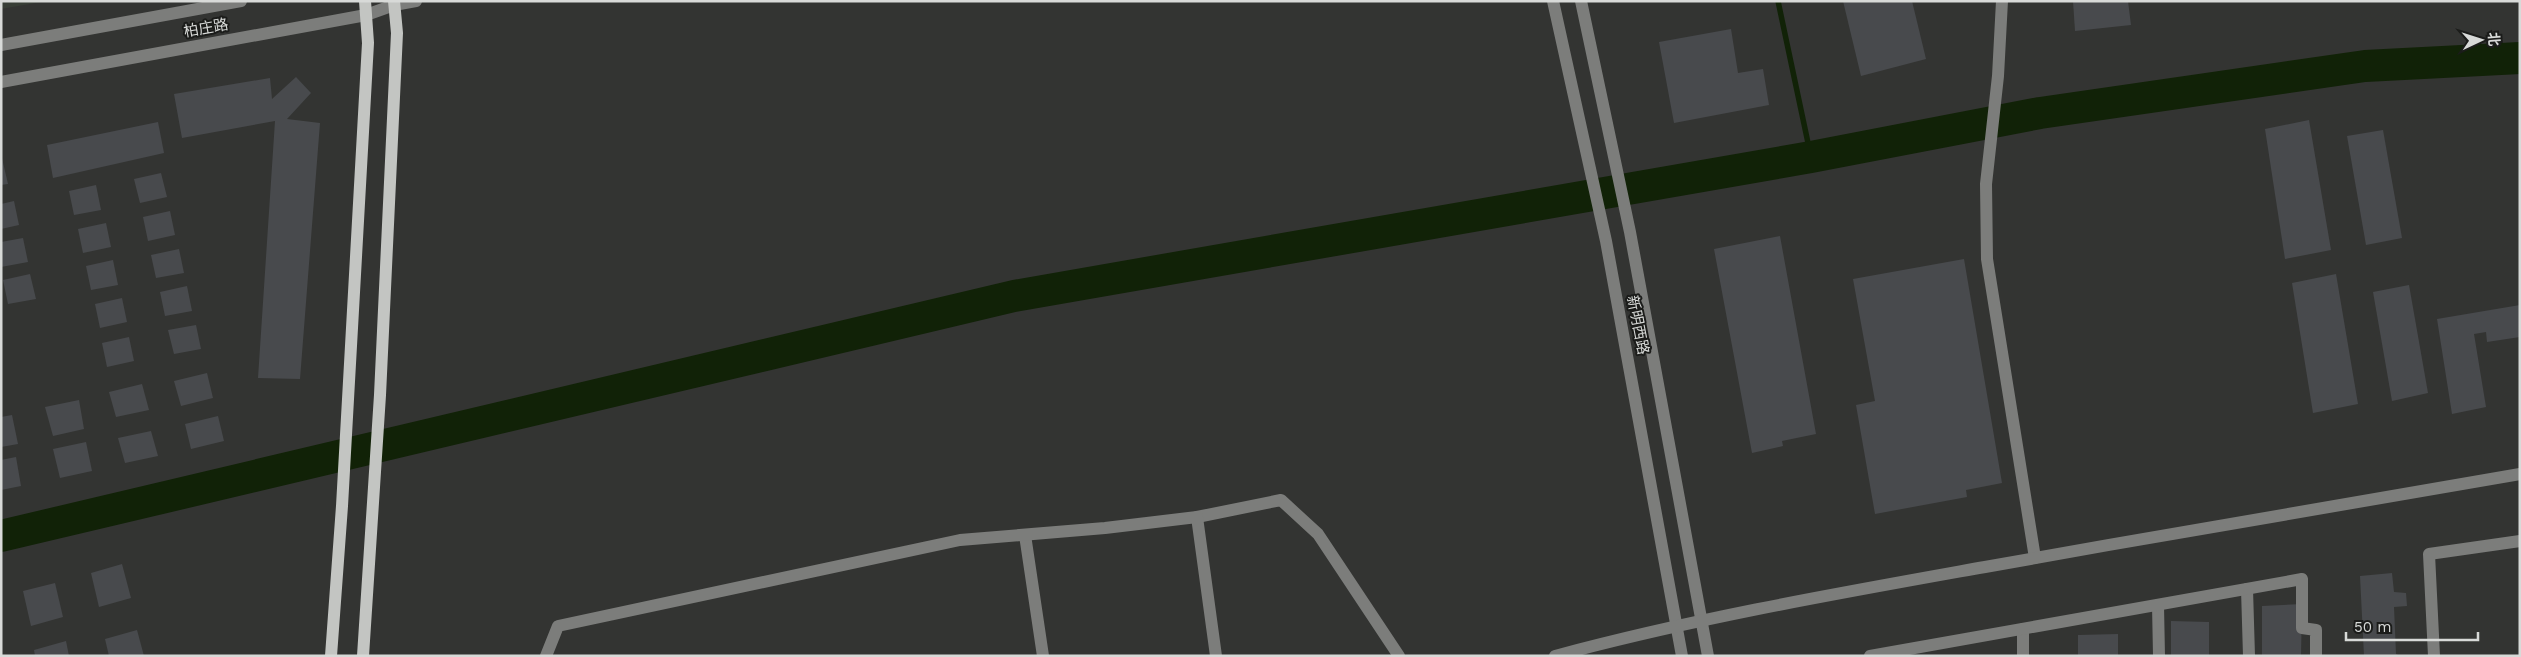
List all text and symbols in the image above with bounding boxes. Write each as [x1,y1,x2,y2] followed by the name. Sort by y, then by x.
[182,15,230,41] street label: 柏庄路
[2456,15,2506,65] north arrow
[2485,32,2502,47] text: 北
[1623,294,1653,356] street label: 新明西路
[2346,610,2478,642] scale bar
[2354,618,2391,636] text: 50 m

